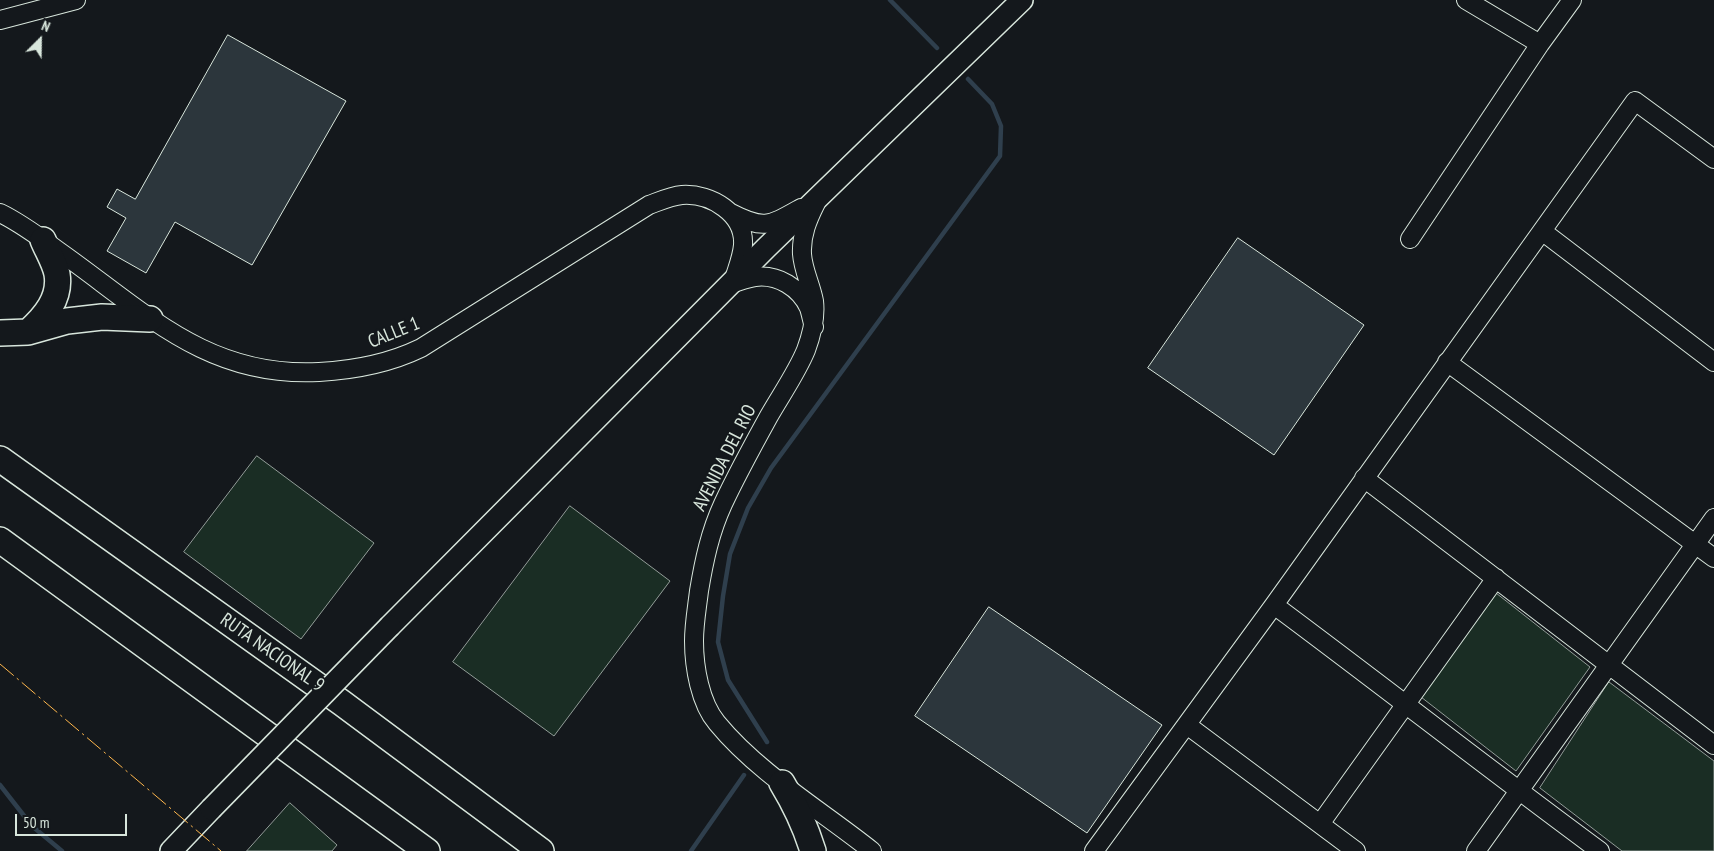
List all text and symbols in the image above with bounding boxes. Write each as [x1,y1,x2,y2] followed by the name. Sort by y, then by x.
[15,15,65,65] north arrow
[39,16,53,36] text: N
[365,312,423,354] street label: CALLE 1
[688,401,762,515] street label: AVENIDA DEL RIO
[216,609,328,697] street label: RUTA NACIONAL 9
[18,804,130,836] scale bar
[23,813,49,832] text: 50 m

